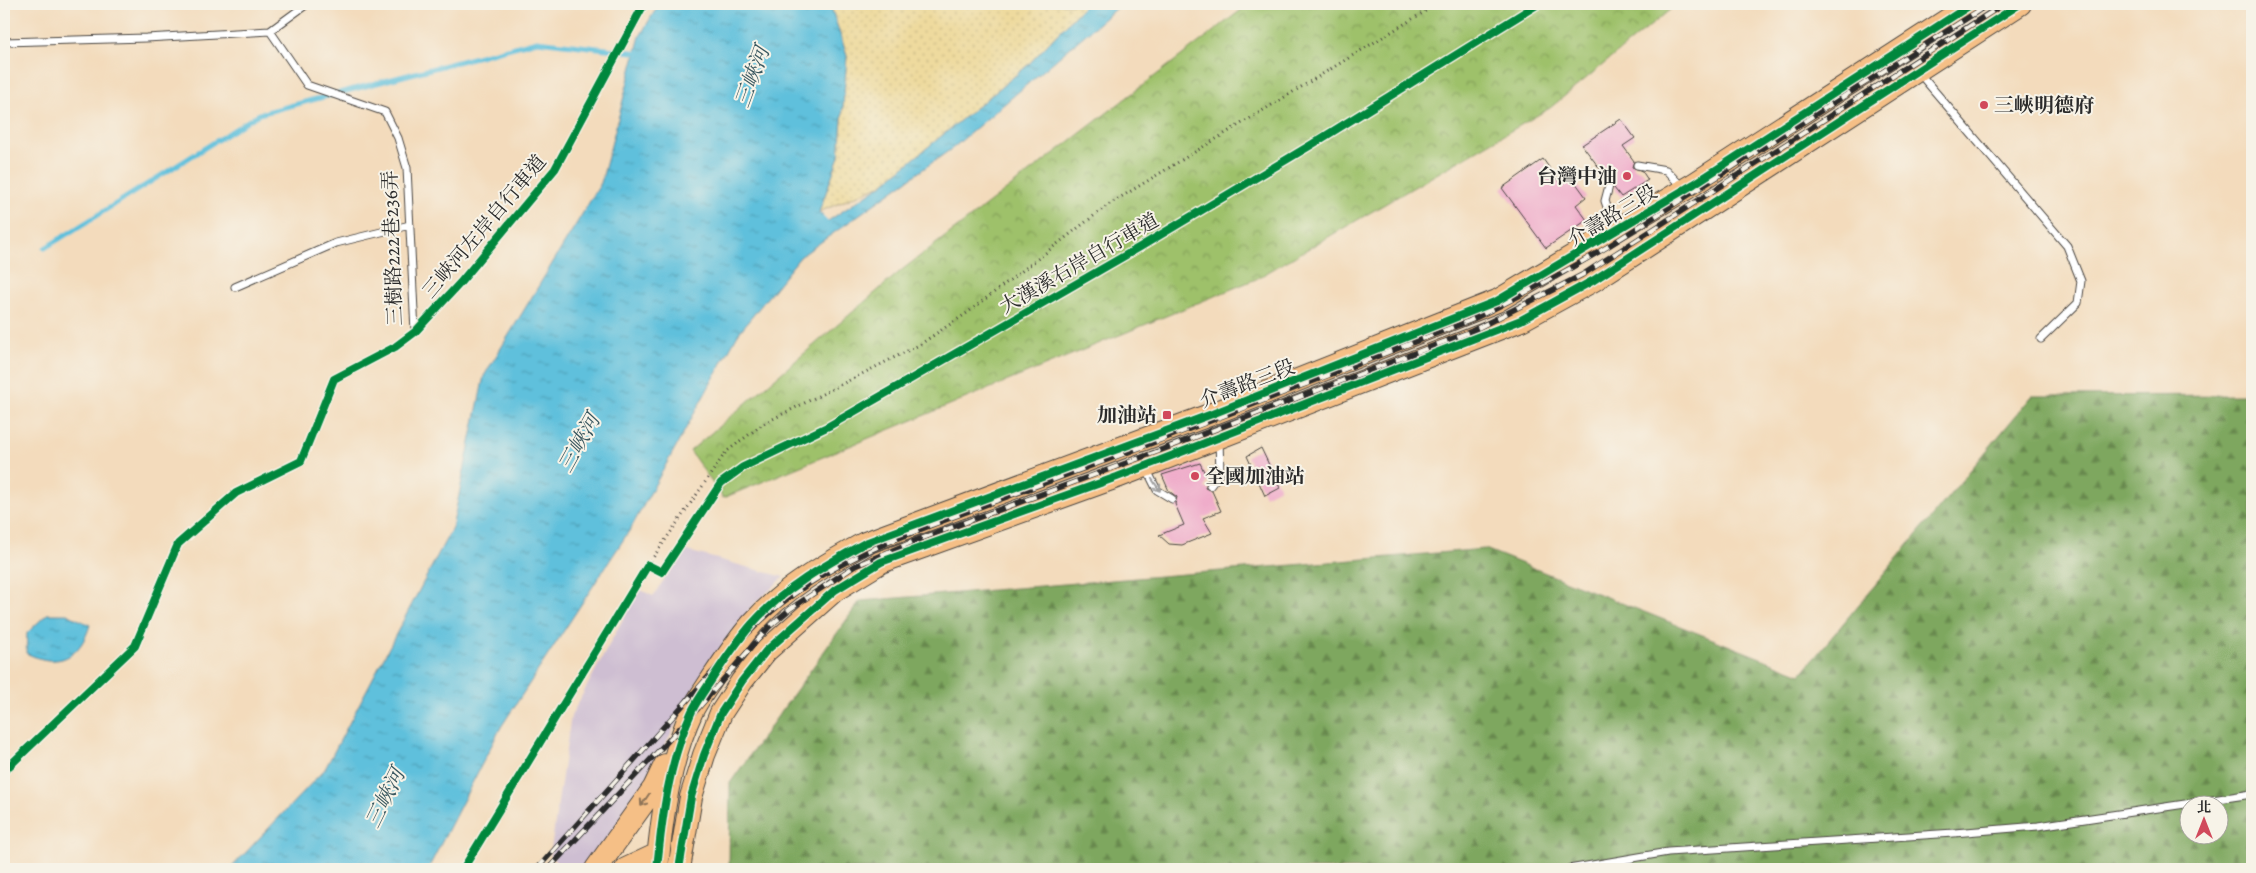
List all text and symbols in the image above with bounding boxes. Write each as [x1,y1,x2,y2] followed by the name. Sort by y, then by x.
[728,39,777,111] water label: 三峽河
[1994,92,2094,119] place label: 三峽明德府
[1978,99,1990,111] marker: 三峽明德府
[416,149,553,304] street label: 三峽河左岸自行車道
[1537,163,1617,190] place label: 台灣中油
[376,170,409,326] street label: 三樹路222巷236弄
[1621,170,1633,182] marker: 台灣中油
[1562,178,1662,253] street label: 介壽路三段
[995,207,1164,320] street label: 大漢溪右岸自行車道
[1196,353,1299,414] street label: 介壽路三段
[1097,402,1157,429] place label: 加油站
[551,405,608,477] water label: 三峽河
[1161,409,1173,421] marker: 加油站
[1205,463,1305,490] place label: 全國加油站
[1189,470,1201,482] marker: 全國加油站
[1150,478,1161,492] one-way arrow
[359,760,413,832] water label: 三峽河
[640,793,650,807] one-way arrow
[2178,796,2228,846] north arrow
[2197,798,2211,817] text: 北

